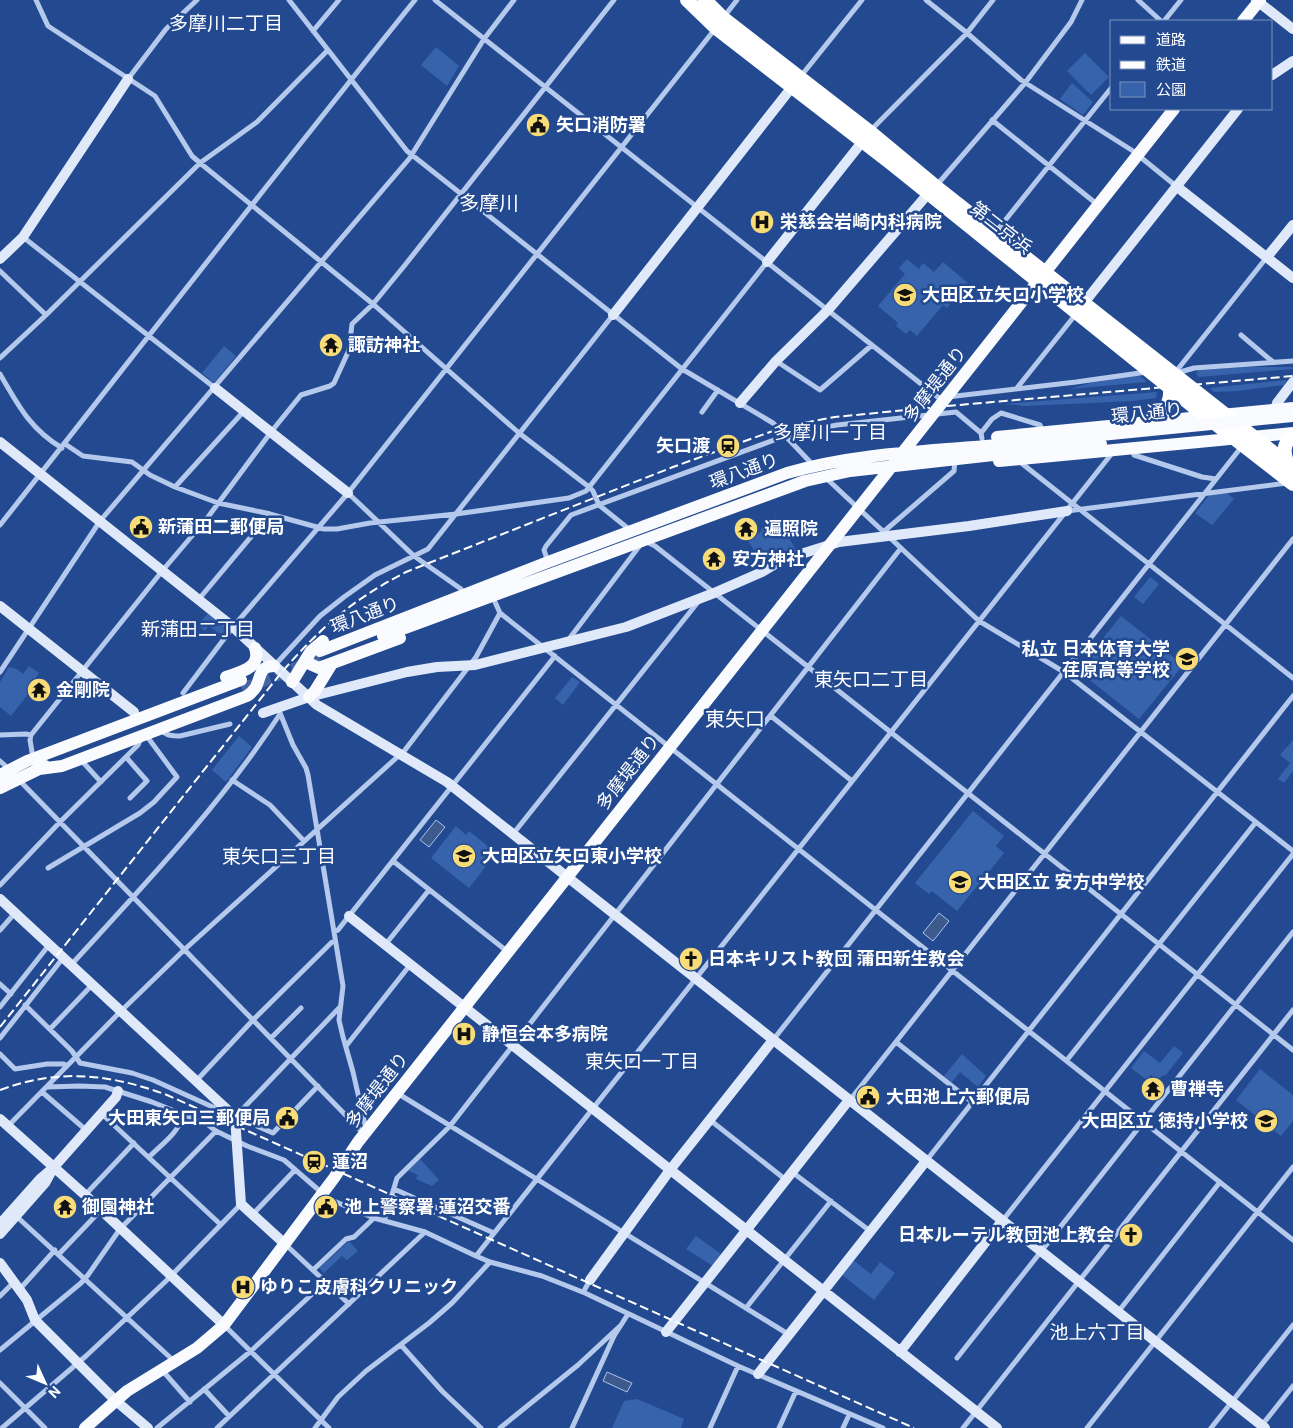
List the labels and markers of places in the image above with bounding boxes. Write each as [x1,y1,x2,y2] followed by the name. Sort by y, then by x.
[525,112,551,138] public building icon: 矢口消防署
[556,114,646,135] place label: 矢口消防署
[749,209,775,235] hospital icon: 栄慈会岩崎内科病院
[780,211,942,232] place label: 栄慈会岩崎内科病院
[892,282,918,308] school or university icon: 大田区立矢口小学校
[922,284,1084,305] place label: 大田区立矢口小学校
[318,332,344,358] temple icon: 諏訪神社
[348,334,420,355] place label: 諏訪神社
[715,433,741,459] station icon: 矢口渡
[656,435,710,456] place label: 矢口渡
[128,514,154,540] public building icon: 新蒲田二郵便局
[158,516,284,537] place label: 新蒲田二郵便局
[733,516,759,542] temple icon: 遍照院
[764,518,818,539] place label: 遍照院
[701,546,727,572] temple icon: 安方神社
[732,548,804,569] place label: 安方神社
[1022,638,1170,680] place label: 私立 日本体育大学 荏原高等学校
[1174,646,1200,672] school or university icon: 私立 日本体育大学 荏原高等学校
[26,677,52,703] temple icon: 金剛院
[56,679,110,700] place label: 金剛院
[451,843,477,869] school or university icon: 大田区立矢口東小学校
[482,845,662,866] place label: 大田区立矢口東小学校
[947,869,973,895] school or university icon: 大田区立 安方中学校
[978,871,1144,892] place label: 大田区立 安方中学校
[678,946,704,972] church icon: 日本キリスト教団 蒲田新生教会
[708,948,964,969] place label: 日本キリスト教団 蒲田新生教会
[451,1021,477,1047] hospital icon: 静恒会本多病院
[482,1023,608,1044] place label: 静恒会本多病院
[1140,1076,1166,1102] temple icon: 曹禅寺
[1170,1078,1224,1099] place label: 曹禅寺
[855,1084,881,1110] public building icon: 大田池上六郵便局
[886,1086,1030,1107] place label: 大田池上六郵便局
[274,1105,300,1131] public building icon: 大田東矢口三郵便局
[108,1107,270,1128] place label: 大田東矢口三郵便局
[1253,1108,1279,1134] school or university icon: 大田区立 徳持小学校
[1082,1110,1248,1131] place label: 大田区立 徳持小学校
[301,1149,327,1175] station icon: 蓮沼
[332,1151,368,1172] place label: 蓮沼
[52,1194,78,1220] temple icon: 御園神社
[313,1194,339,1220] public building icon: 池上警察署 蓮沼交番
[81,1196,154,1217] place label: 御園神社
[344,1196,510,1217] place label: 池上警察署 蓮沼交番
[1118,1222,1144,1248] church icon: 日本ルーテル教団池上教会
[898,1224,1114,1245] place label: 日本ルーテル教団池上教会
[230,1274,256,1300] hospital icon: ゆりこ皮膚科クリニック
[260,1276,458,1297] place label: ゆりこ皮膚科クリニック

